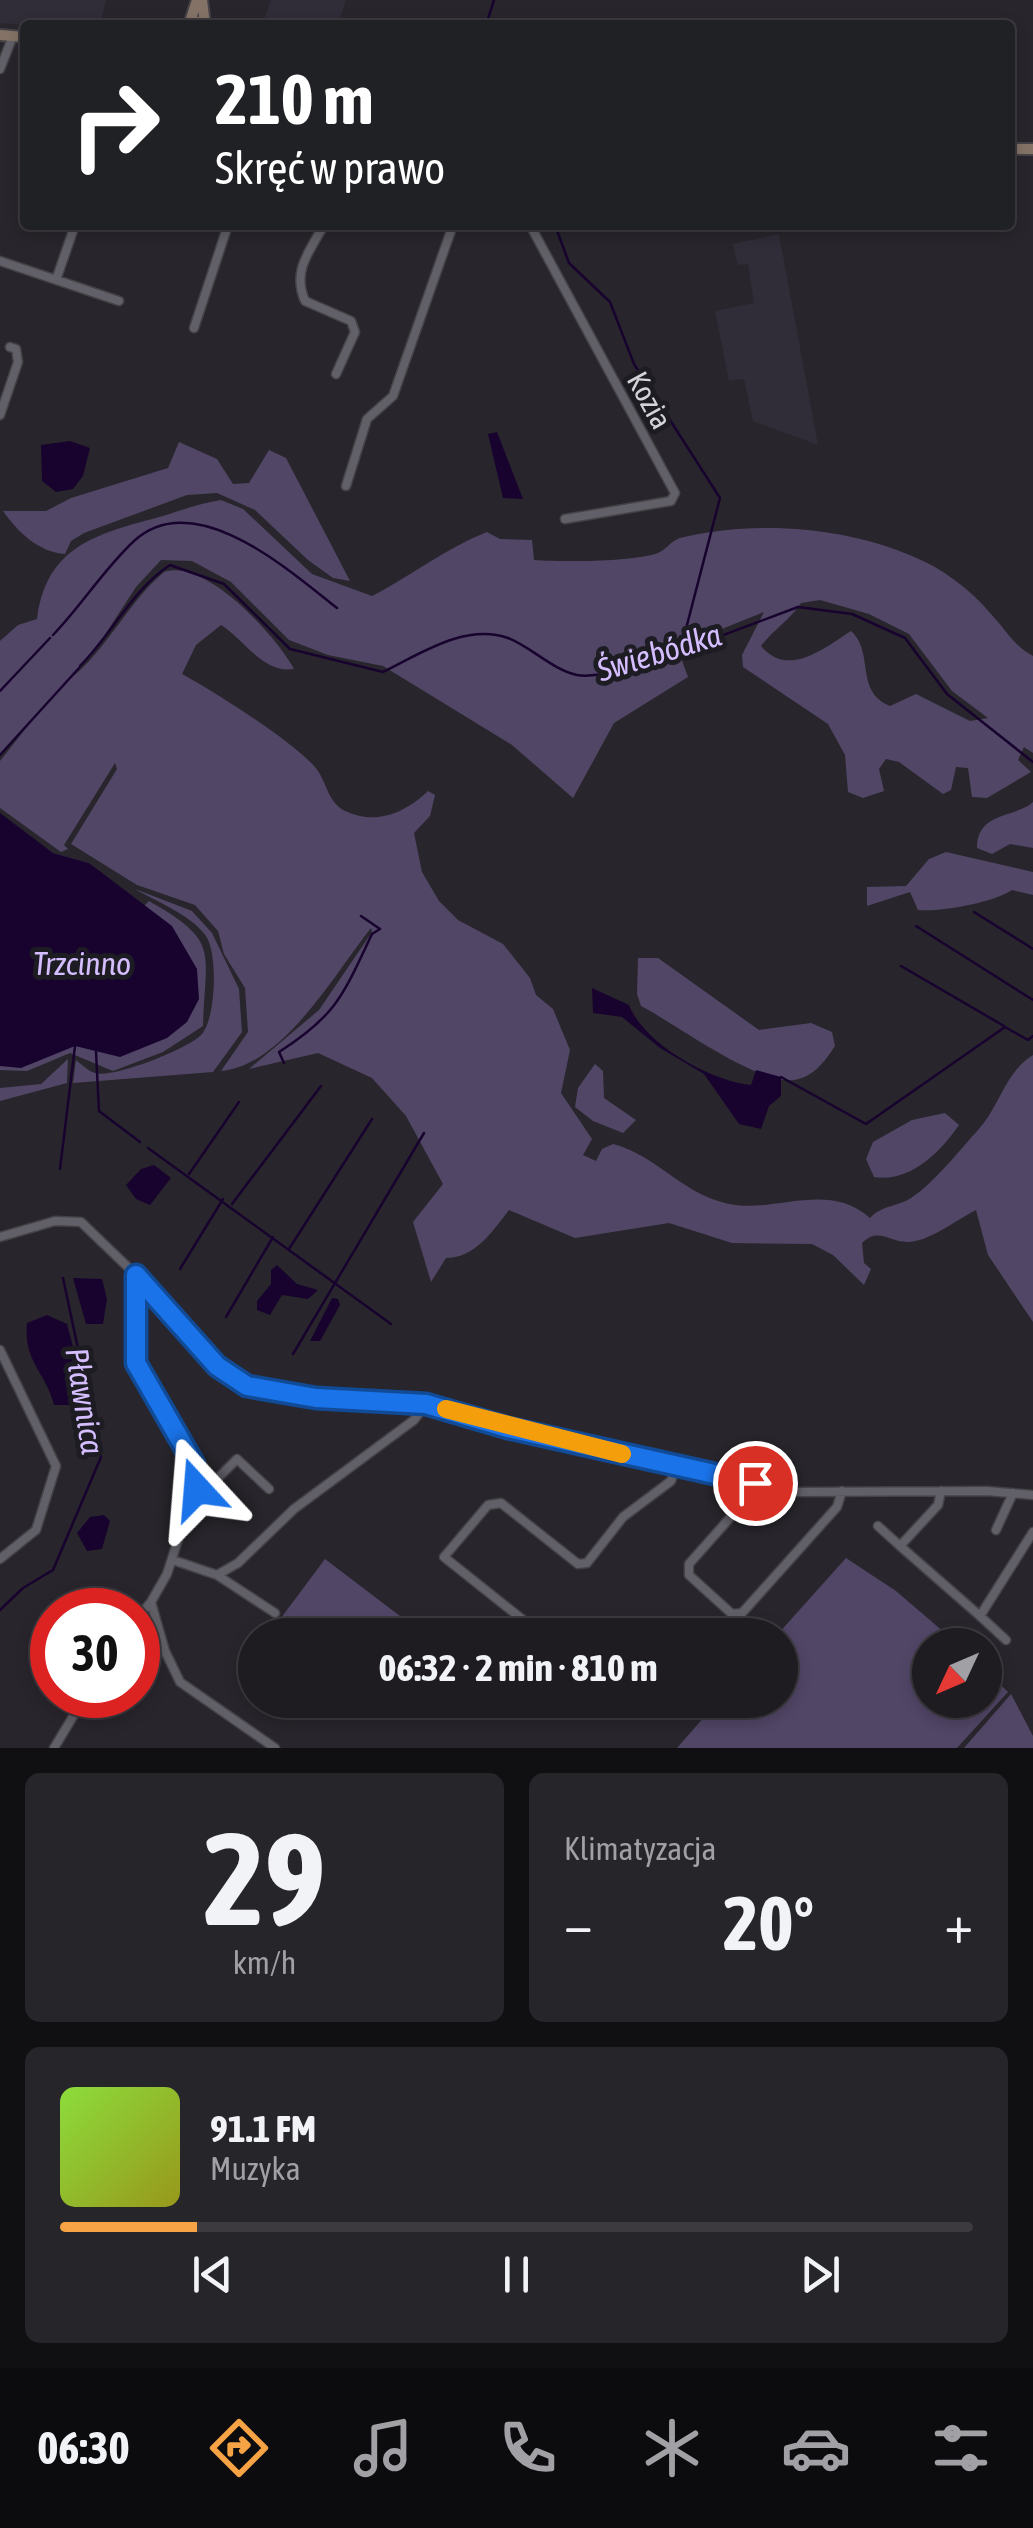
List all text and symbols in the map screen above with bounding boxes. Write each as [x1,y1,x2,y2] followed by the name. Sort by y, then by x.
[215,59,374,139] text: 210 m
[50,60,180,190] icon: right
[215,142,445,194] text: Skręć w prawo
[621,366,679,434] street label: Kozia
[592,616,726,689] water label: Świebódka
[33,945,131,982] water label: Trzcinno
[58,1345,112,1457] water label: Pławnica
[145,1437,249,1541] position arrow
[713,1441,798,1526] pin
[728,1456,783,1511] icon: arrive
[30,1588,160,1718] speed limit sign: 30
[912,1628,1002,1718] north arrow
[912,1628,1002,1718] map controls
[378,1646,658,1689] text: 06:32 · 2 min · 810 m
[203,1804,326,1953] text: 29
[564,1830,716,1867] text: Klimatyzacja
[723,1880,814,1966] text: 20°
[564,1892,593,1955] text: −
[944,1892,973,1955] text: +
[233,1944,296,1981] text: km/h
[210,2107,316,2150] text: 91.1 FM
[210,2150,301,2187] text: Muzyka
[185,2247,240,2302] icon: previous
[489,2247,544,2302] icon: pause
[793,2247,848,2302] icon: next
[204,2413,274,2483] icon: directions
[348,2413,418,2483] icon: music
[493,2413,563,2483] icon: phone
[637,2413,707,2483] icon: climate
[781,2413,851,2483] icon: car
[926,2413,996,2483] icon: filters
[37,2422,130,2474] text: 06:30

